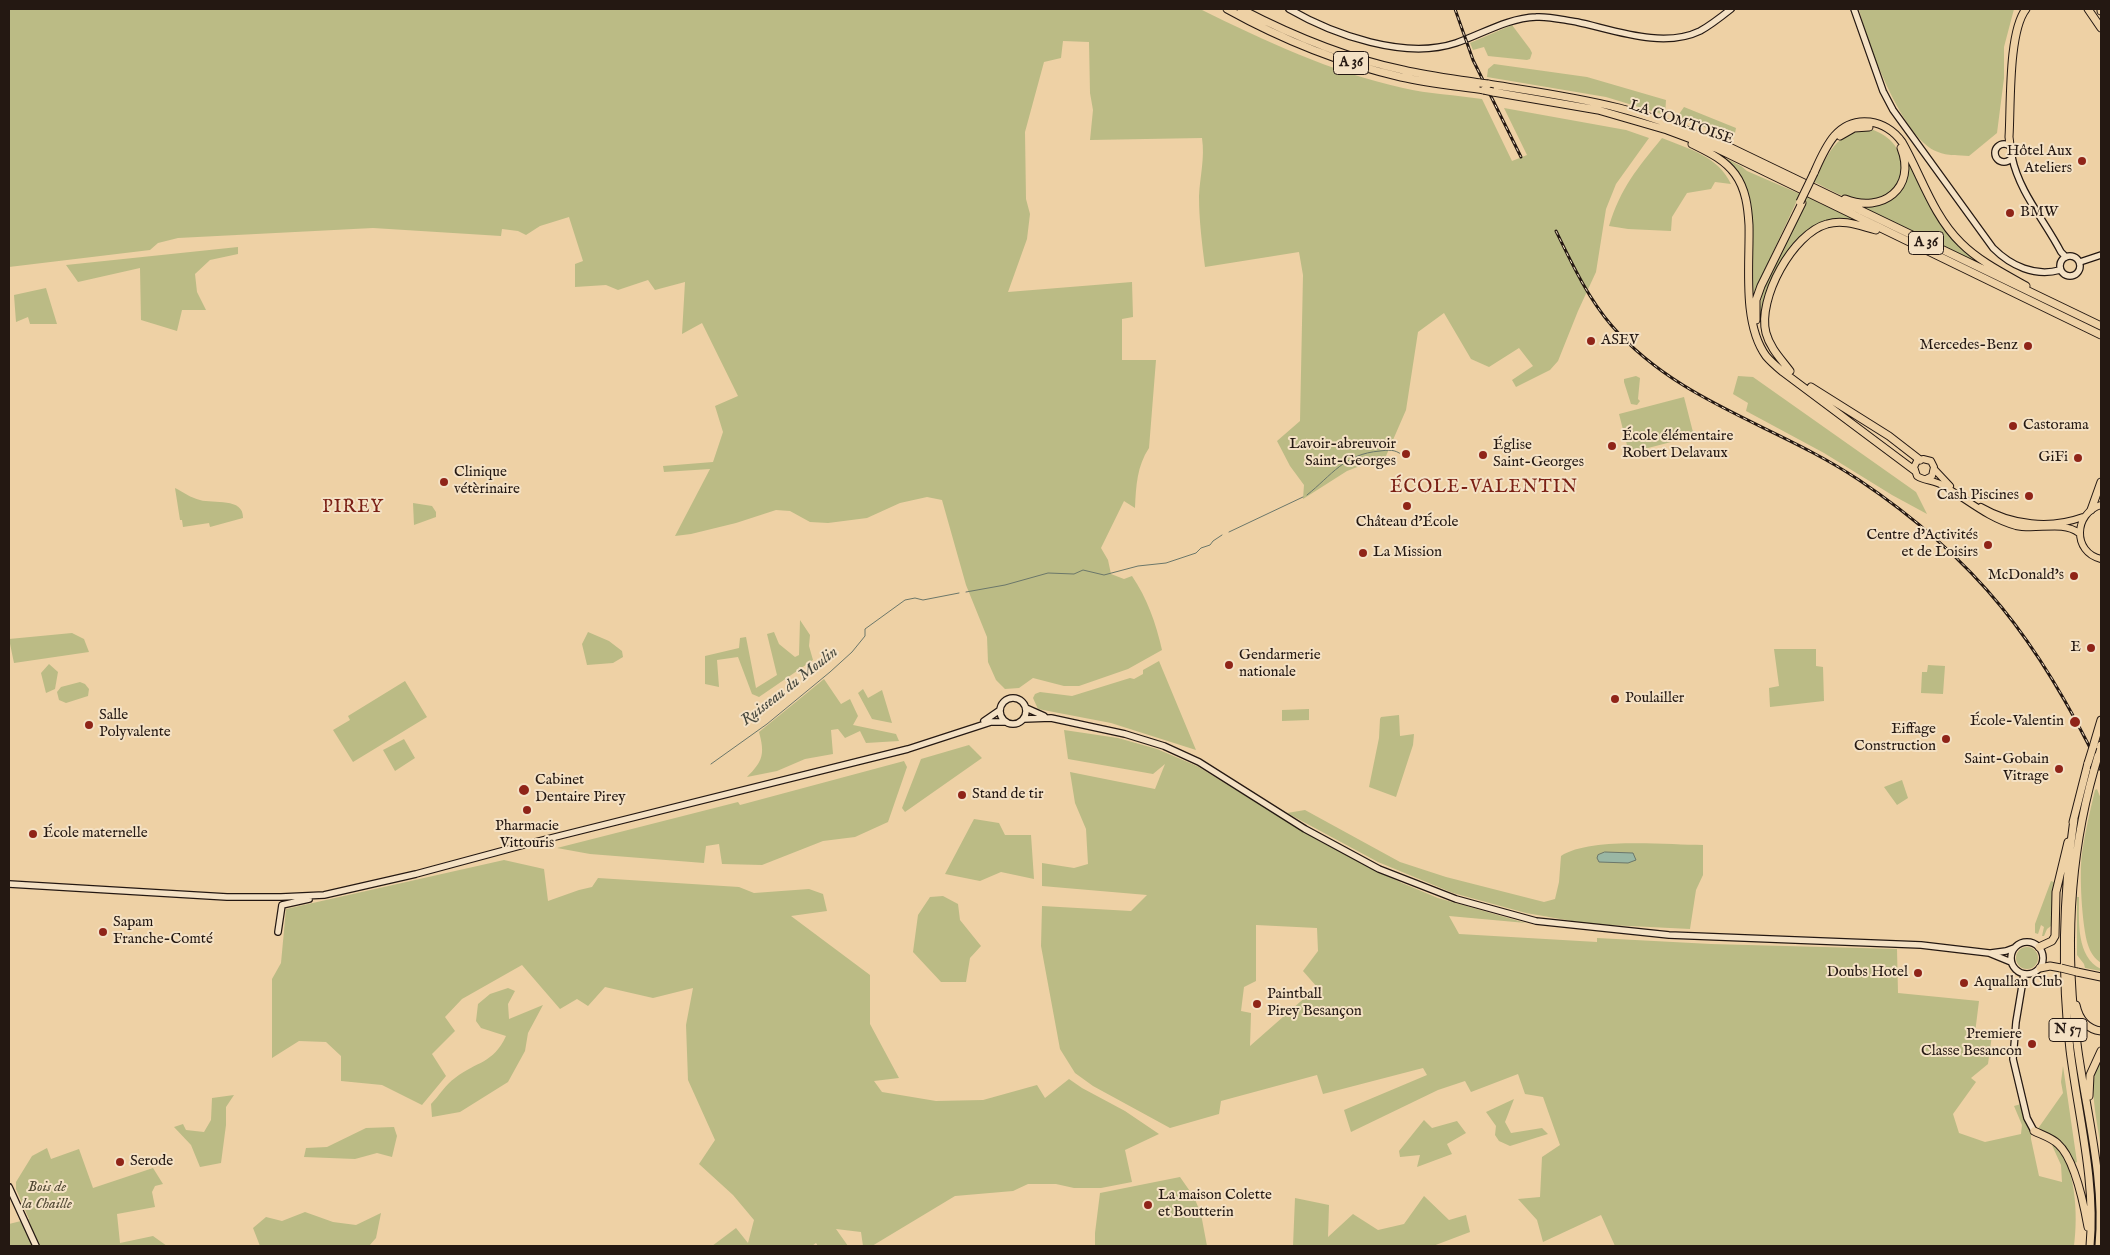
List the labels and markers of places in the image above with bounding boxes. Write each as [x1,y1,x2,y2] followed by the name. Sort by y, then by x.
[2007,143,2072,178] place label: Hôtel Aux Ateliers
[2076,155,2088,167] marker: Hôtel Aux Ateliers
[2020,204,2058,222] place label: BMW
[2004,207,2016,219] marker: BMW
[1601,332,1639,350] place label: ASEV
[1585,335,1597,347] marker: ASEV
[1919,337,2018,355] place label: Mercedes-Benz
[2022,340,2034,352] marker: Mercedes-Benz
[2023,417,2089,435] place label: Castorama
[2007,420,2019,432] marker: Castorama
[1622,428,1733,463] place label: École élémentaire Robert Delavaux
[1289,436,1396,471] place label: Lavoir-abreuvoir Saint-Georges
[1493,437,1584,472] place label: Église Saint-Georges
[1606,440,1618,452] marker: École élémentaire Robert Delavaux
[1400,448,1412,460] marker: Lavoir-abreuvoir Saint-Georges
[1477,449,1489,461] marker: Église Saint-Georges
[2039,449,2068,467] place label: GiFi
[2072,452,2084,464] marker: GiFi
[454,464,520,499] place label: Clinique vétèrinaire
[438,476,450,488] marker: Clinique vétèrinaire
[1937,487,2019,505] place label: Cash Piscines
[2023,490,2035,502] marker: Cash Piscines
[1401,500,1413,512] marker: Château d'École
[1356,514,1458,532] place label: Château d'École
[1867,527,1978,562] place label: Centre d'Activités et de Loisirs
[1982,539,1994,551] marker: Centre d'Activités et de Loisirs
[1373,544,1442,562] place label: La Mission
[1357,547,1369,559] marker: La Mission
[1988,567,2064,585] place label: McDonald's
[2068,570,2080,582] marker: McDonald's
[2071,639,2081,657] place label: E
[2085,642,2097,654] marker: E
[1239,647,1321,682] place label: Gendarmerie nationale
[1223,659,1235,671] marker: Gendarmerie nationale
[1625,690,1684,708] place label: Poulailler
[1609,693,1621,705] marker: Poulailler
[99,707,171,742] place label: Salle Polyvalente
[1970,713,2064,731] place label: École-Valentin
[2068,715,2082,729] marker: École-Valentin
[83,719,95,731] marker: Salle Polyvalente
[1854,721,1936,756] place label: Eiffage Construction
[1940,733,1952,745] marker: Eiffage Construction
[1964,751,2049,786] place label: Saint-Gobain Vitrage
[2053,763,2065,775] marker: Saint-Gobain Vitrage
[535,772,626,807] place label: Cabinet Dentaire Pirey
[517,783,531,797] marker: Cabinet Dentaire Pirey
[972,786,1043,804] place label: Stand de tir
[956,789,968,801] marker: Stand de tir
[521,804,533,816] marker: Pharmacie Vittouris
[495,818,559,853] place label: Pharmacie Vittouris
[43,825,148,843] place label: École maternelle
[27,828,39,840] marker: École maternelle
[113,914,213,949] place label: Sapam Franche-Comté
[97,926,109,938] marker: Sapam Franche-Comté
[1827,964,1908,982] place label: Doubs Hotel
[1912,967,1924,979] marker: Doubs Hotel
[1974,974,2062,992] place label: Aquallan Club
[1958,977,1970,989] marker: Aquallan Club
[1267,986,1362,1021] place label: Paintball Pirey Besançon
[1251,998,1263,1010] marker: Paintball Pirey Besançon
[1921,1026,2022,1061] place label: Premiere Classe Besancon
[2026,1038,2038,1050] marker: Premiere Classe Besancon
[130,1153,173,1171] place label: Serode
[114,1156,126,1168] marker: Serode
[1158,1187,1272,1222] place label: La maison Colette et Boutterin
[1142,1199,1154,1211] marker: La maison Colette et Boutterin

